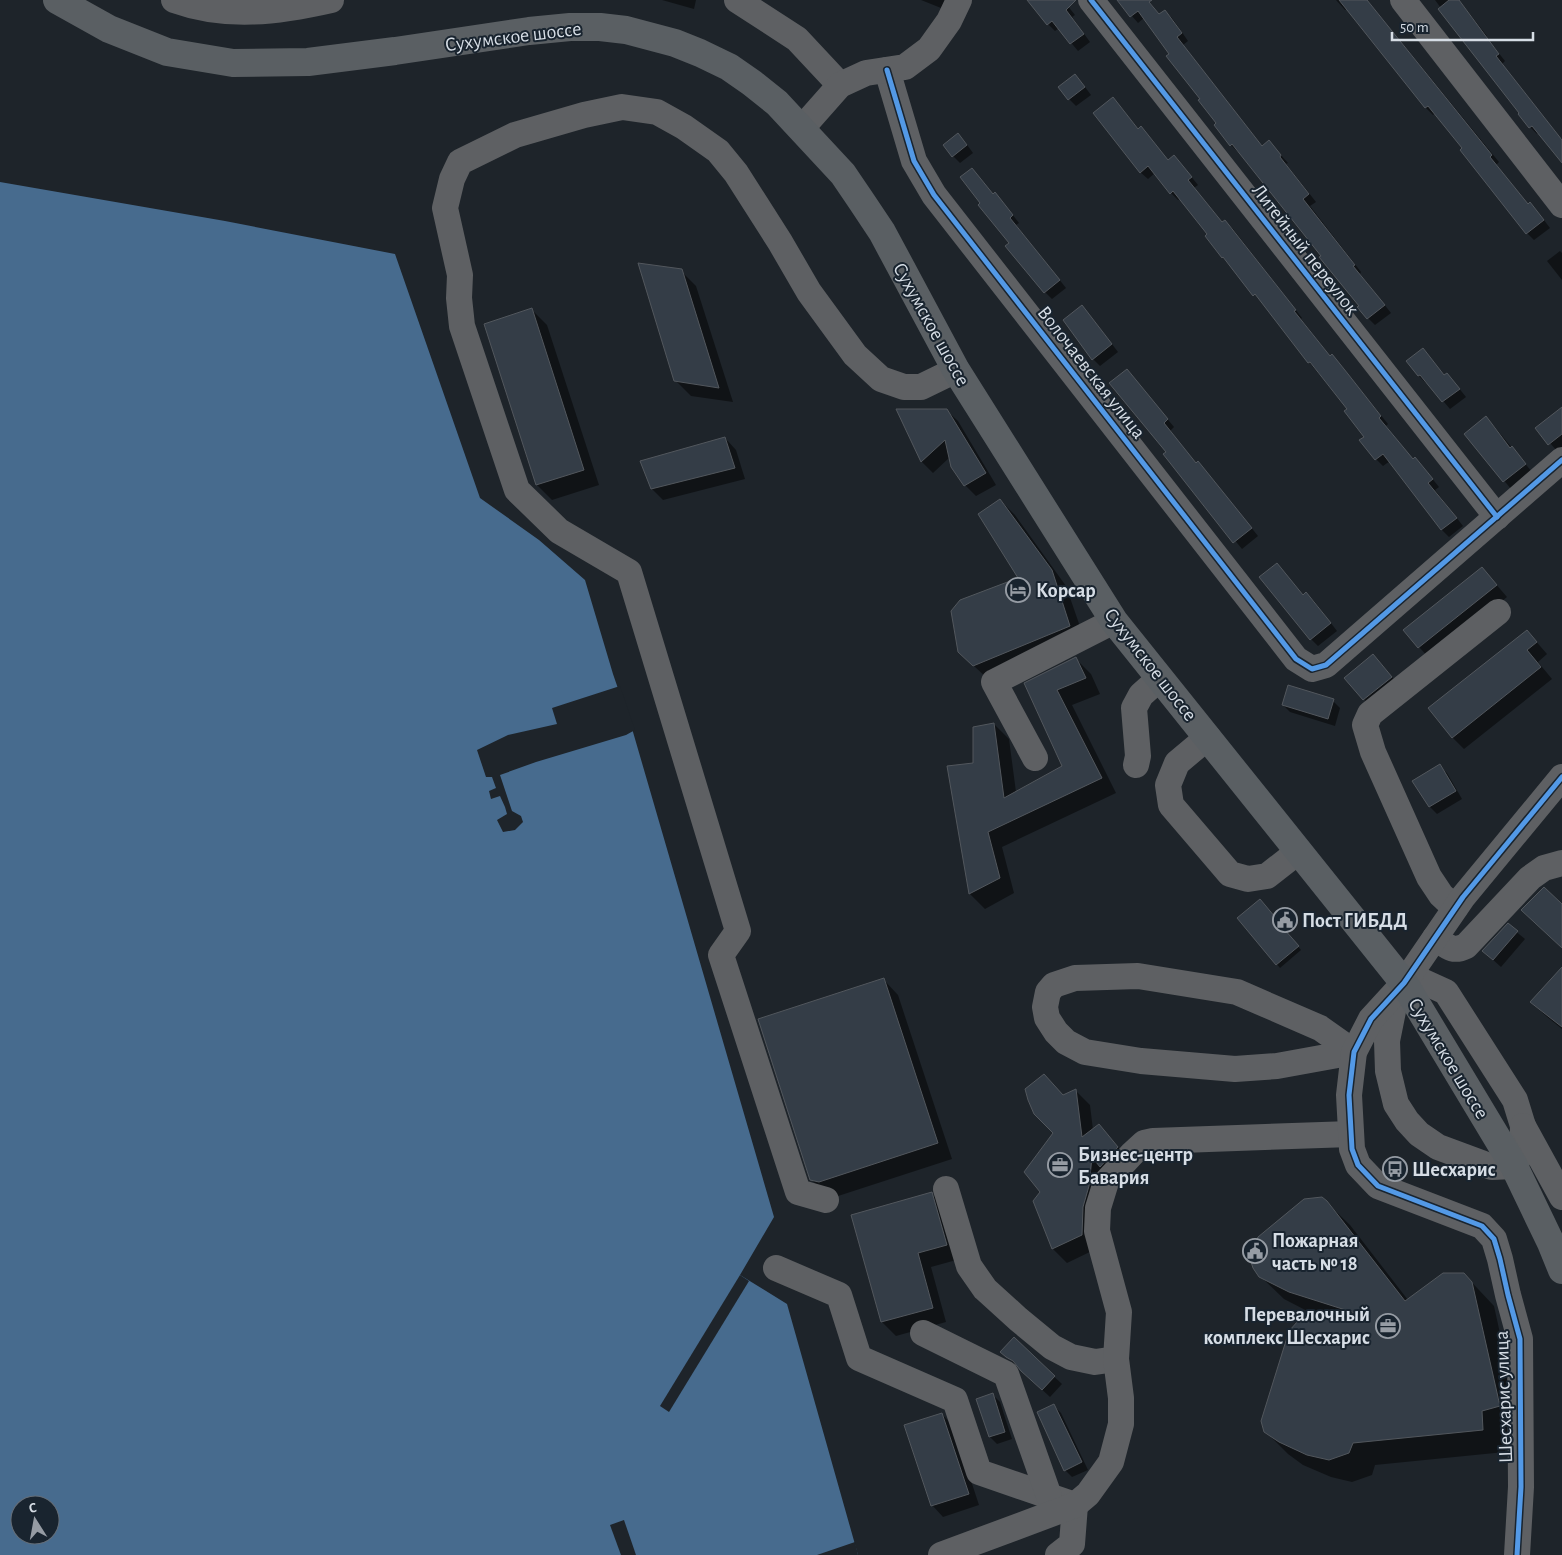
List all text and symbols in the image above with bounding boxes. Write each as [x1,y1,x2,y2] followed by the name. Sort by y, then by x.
[1392,10,1533,42] scale bar
[444,19,583,55] street label: Сухумское шоссе
[1400,20,1429,35] text: 50 m
[1248,180,1362,319] street label: Литейный переулок
[889,260,973,389] street label: Сухумское шоссе
[1033,303,1149,443] street label: Волочаевская улица
[1005,577,1031,603] hotel icon: Корсар
[1036,581,1096,601] place label: Корсар
[1100,604,1200,725] street label: Сухумское шоссе
[1272,907,1298,933] public building icon: Пост ГИБДД
[1302,911,1407,931] place label: Пост ГИБДД
[1404,994,1492,1123] street label: Сухумское шоссе
[1078,1145,1193,1188] place label: Бизнес-центр Бавария
[1047,1152,1073,1178] office icon: Бизнес-центр Бавария
[1382,1156,1408,1182] bus stop icon: Шесхарис
[1412,1160,1496,1180] place label: Шесхарис
[1272,1231,1358,1274] place label: Пожарная часть № 18
[1242,1238,1268,1264] public building icon: Пожарная часть № 18
[1203,1305,1370,1348] place label: Перевалочный комплекс Шесхарис
[1375,1313,1401,1339] office icon: Перевалочный комплекс Шесхарис
[1492,1330,1516,1464] street label: Шесхарис улица
[10,1495,60,1545] north arrow
[28,1501,38,1516] text: С

